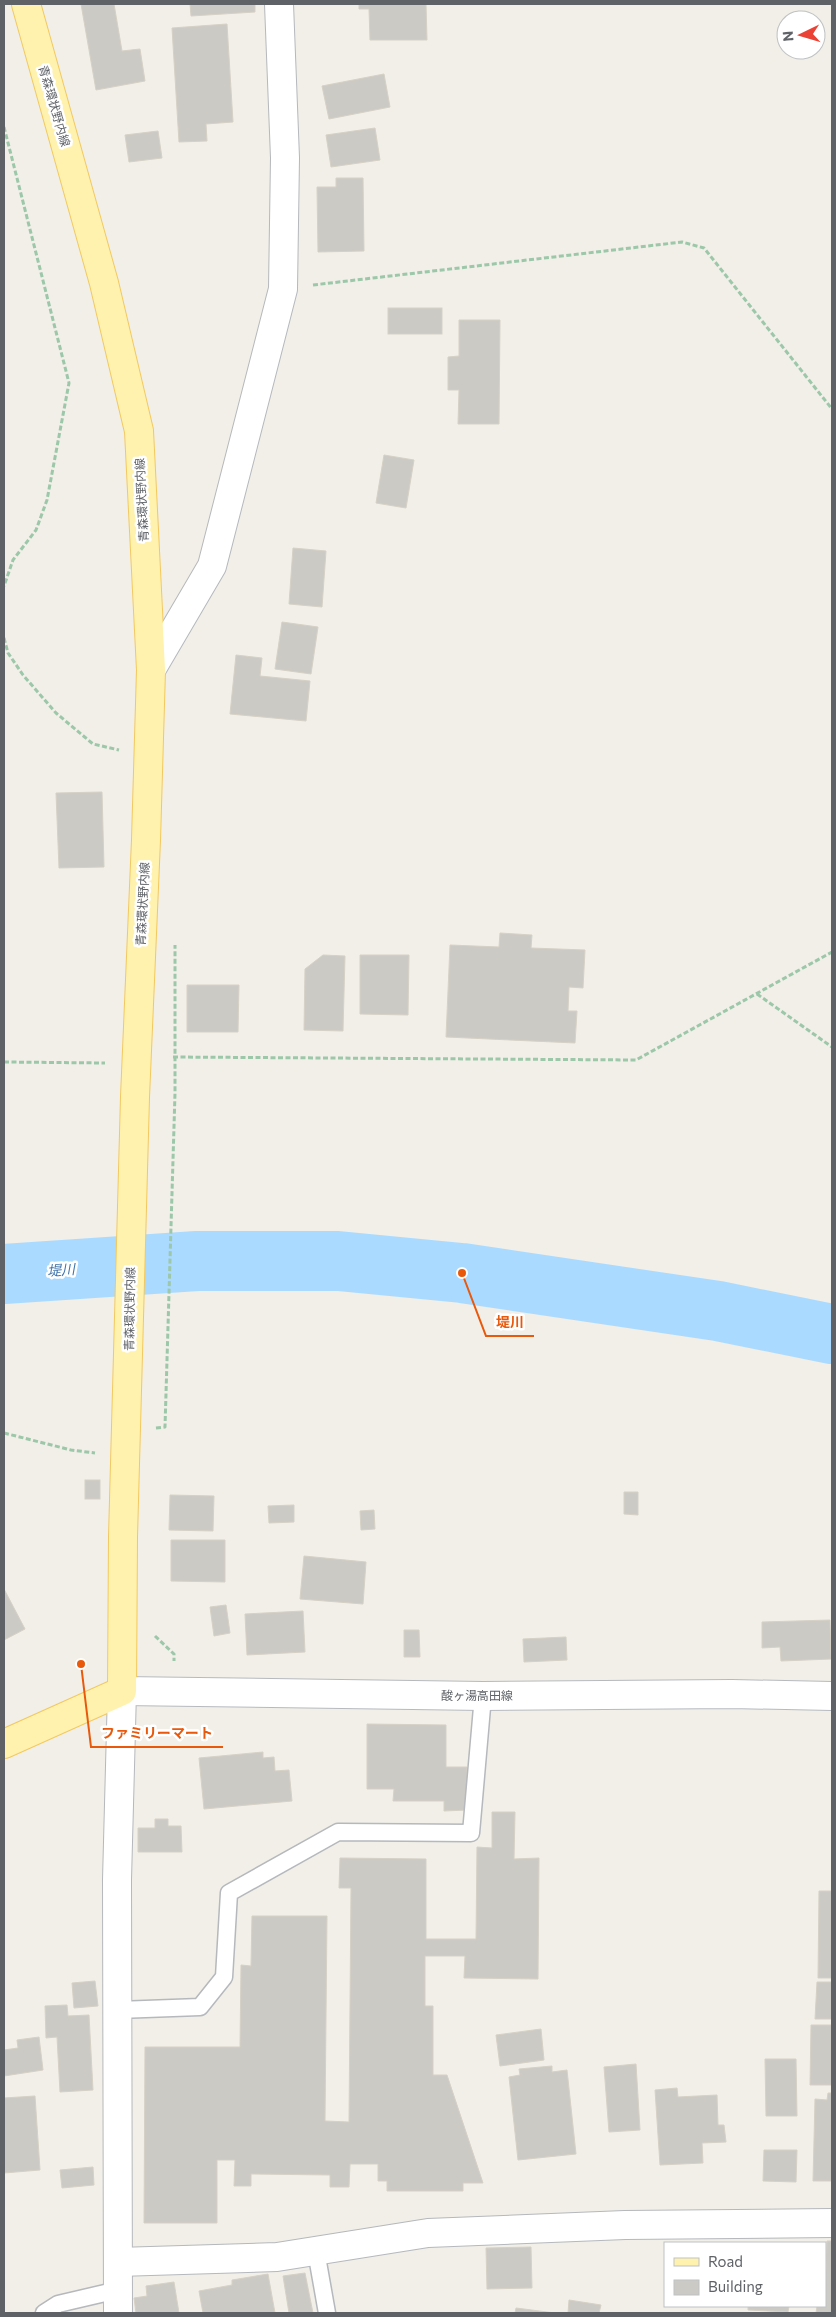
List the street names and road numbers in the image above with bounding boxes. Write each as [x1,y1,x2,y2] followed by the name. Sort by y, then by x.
[37,63,73,148] street label: 青森環状野内線
[132,458,150,542] street label: 青森環状野内線
[133,862,151,946] street label: 青森環状野内線
[121,1267,137,1351] street label: 青森環状野内線
[441,1688,513,1702] street label: 酸ヶ湯高田線

